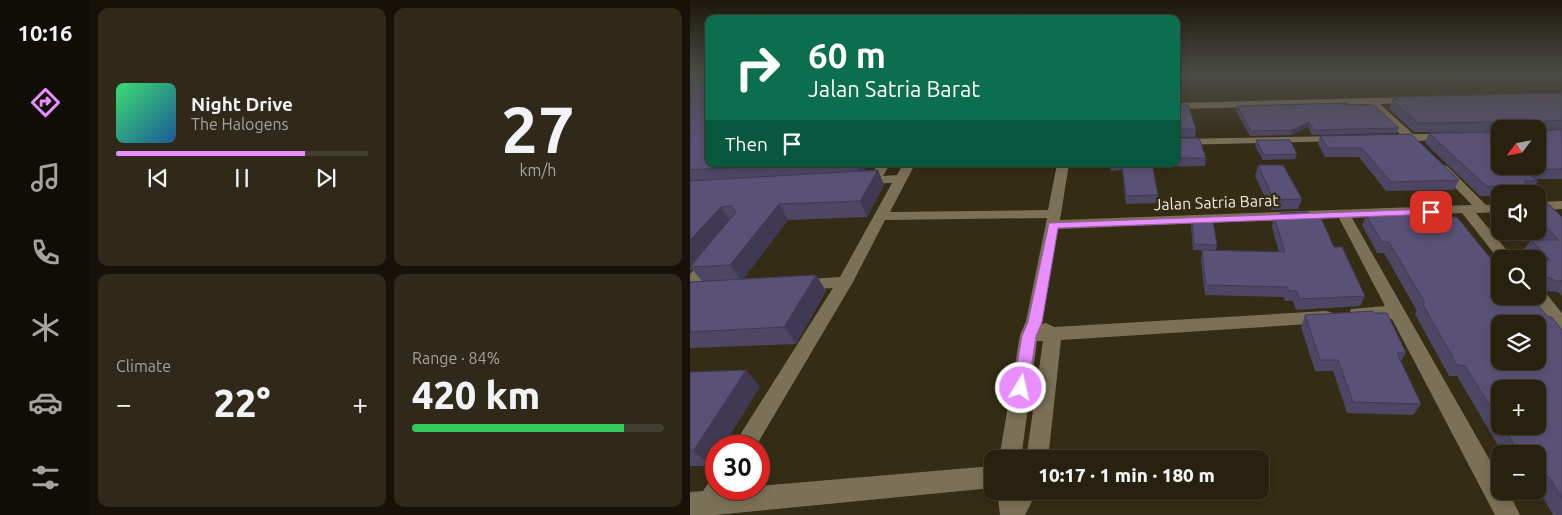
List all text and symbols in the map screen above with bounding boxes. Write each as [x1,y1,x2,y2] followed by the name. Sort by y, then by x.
[17,20,73,45] text: 10:16
[725,35,790,100] icon: right
[808,35,886,75] text: 60 m
[808,76,980,101] text: Jalan Satria Barat
[28,85,63,120] icon: directions
[501,92,575,165] text: 27
[191,93,293,115] text: Night Drive
[191,115,289,133] text: The Halogens
[1491,120,1546,175] north arrow
[1491,120,1546,500] map controls
[778,130,806,158] icon: arrive
[725,133,768,155] text: Then
[28,160,63,195] icon: music
[520,161,556,179] text: km/h
[144,164,172,192] icon: previous
[228,164,256,192] icon: pause
[312,164,340,192] icon: next
[1491,185,1546,240] button: sound
[1153,191,1280,213] street label: Jalan Satria Barat
[1410,191,1452,233] pin
[1417,198,1445,226] icon: arrive
[28,235,63,270] icon: phone
[1491,250,1546,305] button: search
[28,310,63,345] icon: climate
[1491,315,1546,370] button: layers
[412,349,500,367] text: Range · 84%
[116,357,171,375] text: Climate
[994,361,1046,413] position arrow
[412,374,540,416] text: 420 km
[1491,380,1546,435] button: +
[214,382,270,424] text: 22°
[28,385,63,420] icon: car
[116,388,132,419] text: −
[352,388,368,419] text: +
[705,435,770,500] speed limit sign: 30
[1491,445,1546,500] button: −
[28,460,63,495] icon: filters
[1038,464,1215,486] text: 10:17 · 1 min · 180 m

